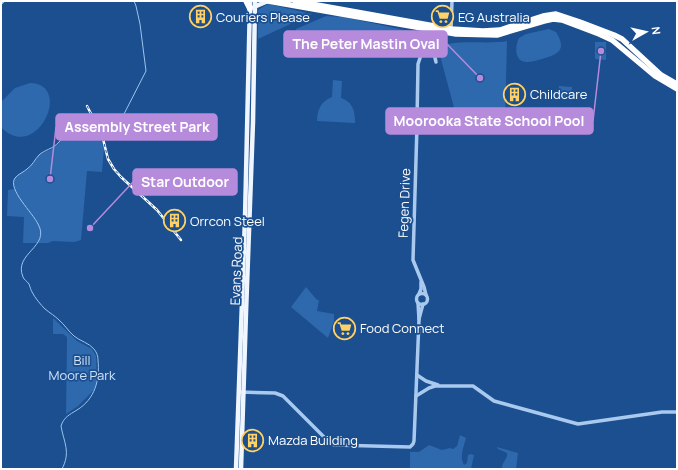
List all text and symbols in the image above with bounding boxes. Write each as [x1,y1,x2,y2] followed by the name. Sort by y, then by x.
[188,4,214,30] building icon: Couriers Please
[430,4,456,30] supermarket icon: EG Australia
[216,8,310,26] place label: Couriers Please
[458,8,530,26] place label: EG Australia
[626,12,666,52] north arrow
[648,26,664,36] text: N
[284,31,447,57] callout: The Peter Mastin Oval
[292,34,440,53] text: The Peter Mastin Oval
[502,81,528,107] building icon: Childcare
[530,85,588,103] place label: Childcare
[386,108,593,134] callout: Moorooka State School Pool
[394,111,584,130] text: Moorooka State School Pool
[56,114,217,140] callout: Assembly Street Park
[65,117,210,136] text: Assembly Street Park
[394,167,414,238] street label: Fegen Drive
[133,169,237,195] callout: Star Outdoor
[141,172,229,191] text: Star Outdoor
[162,208,188,234] building icon: Orrcon Steel
[190,212,265,230] place label: Orrcon Steel
[226,236,246,306] street label: Evans Road
[332,315,358,341] supermarket icon: Food Connect
[360,319,444,337] place label: Food Connect
[49,351,116,384] park label: Bill Moore Park
[240,427,266,453] building icon: Mazda Building
[268,431,358,449] place label: Mazda Building

